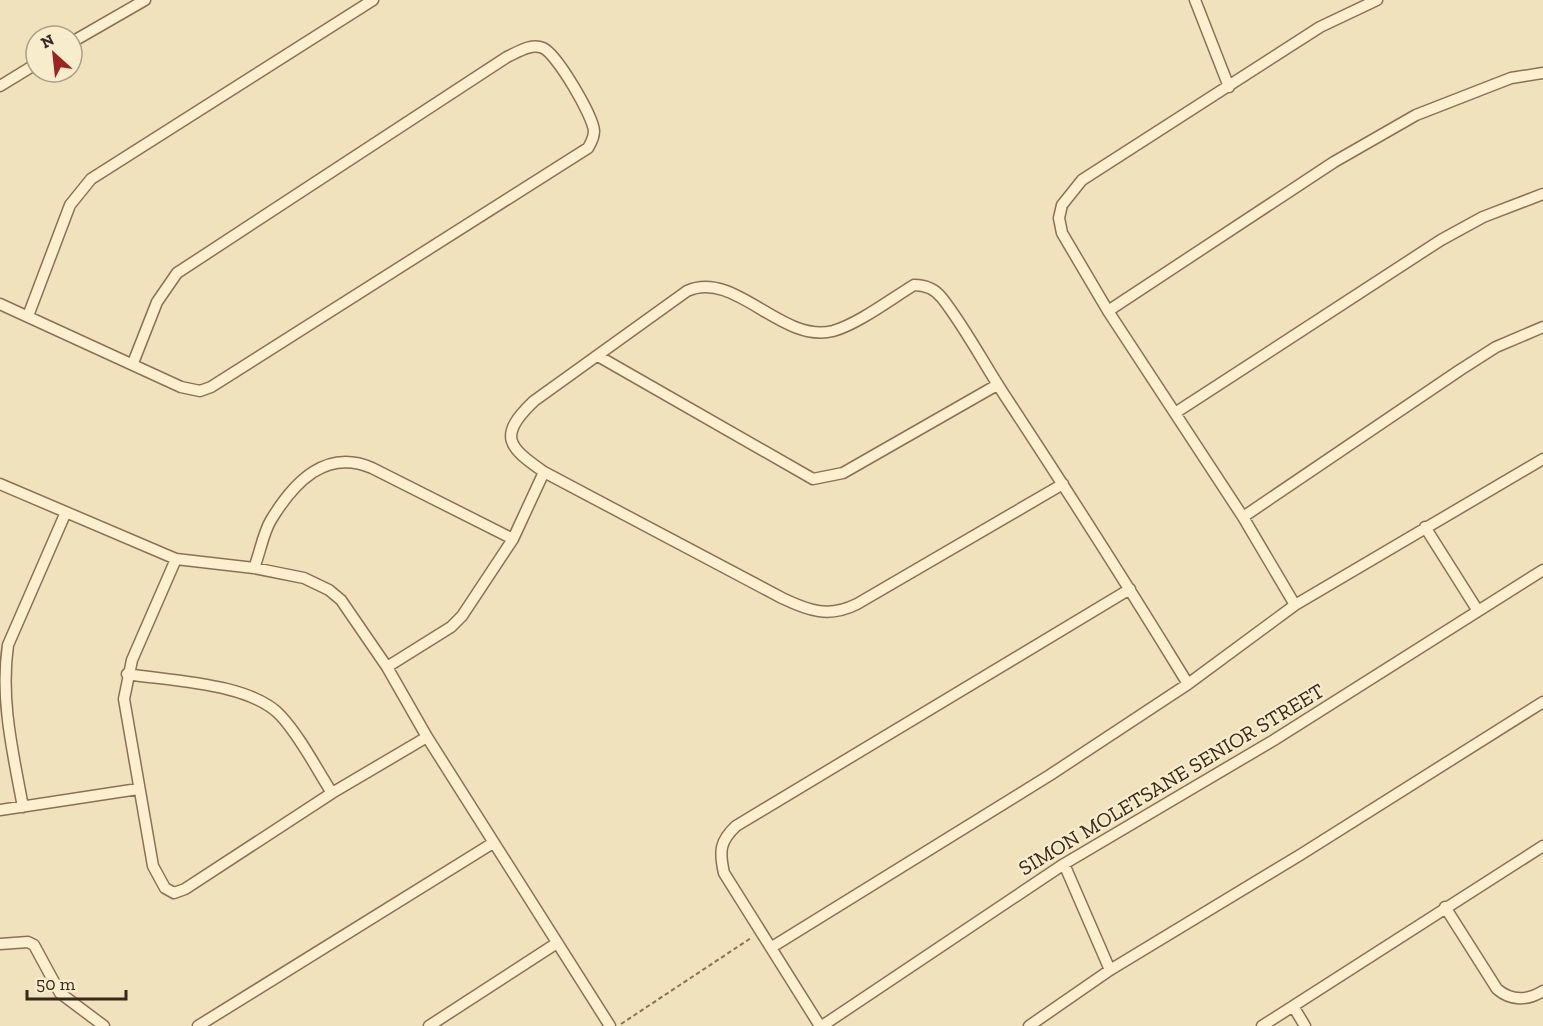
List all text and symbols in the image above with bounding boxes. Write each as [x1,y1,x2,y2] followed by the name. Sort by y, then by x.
[24,24,84,84] north arrow
[38,30,57,52] text: N
[1014,678,1328,880] street label: SIMON MOLETSANE SENIOR STREET
[27,963,126,1001] scale bar
[36,973,76,995] text: 50 m

